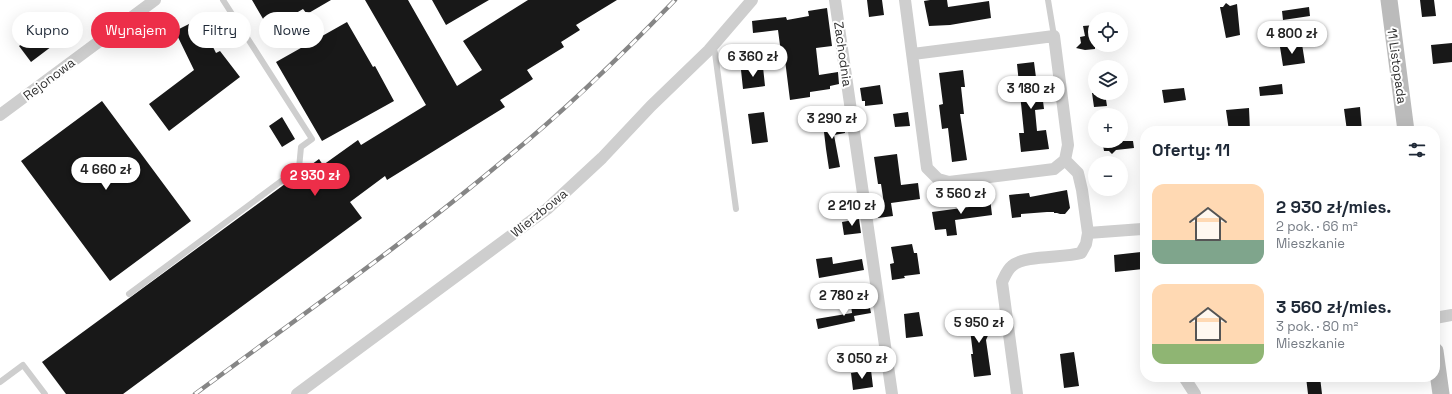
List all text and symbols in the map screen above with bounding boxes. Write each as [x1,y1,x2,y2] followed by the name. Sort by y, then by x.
[12,12,83,48] chip: Kupno
[91,12,180,48] chip: Wynajem
[188,12,251,48] chip: Filtry
[259,12,324,48] chip: Nowe
[1088,12,1128,196] map controls
[1088,12,1128,52] button: locate
[830,20,856,88] street label: Zachodnia
[1251,21,1333,55] pin: 4 800 zł
[1266,25,1318,42] text: 4 800 zł
[1383,27,1411,106] street label: 11 Listopada
[712,44,794,78] pin: 6 360 zł
[727,48,779,65] text: 6 360 zł
[20,54,79,104] street label: Rejonowa
[1088,60,1128,100] button: layers
[990,76,1072,110] pin: 3 180 zł
[1007,80,1055,97] text: 3 180 zł
[791,106,873,140] pin: 3 290 zł
[1088,108,1128,148] button: +
[807,110,857,127] text: 3 290 zł
[1152,139,1230,161] text: Oferty: 11
[1406,139,1428,161] icon: filters
[1088,156,1128,196] button: −
[65,157,147,191] pin: 4 660 zł
[80,161,132,178] text: 4 660 zł
[274,163,356,197] pin: 2 930 zł
[290,167,340,184] text: 2 930 zł
[920,181,1002,215] pin: 3 560 zł
[507,185,571,241] street label: Wierzbowa
[936,185,986,202] text: 3 560 zł
[811,193,893,227] pin: 2 210 zł
[1276,196,1391,218] text: 2 930 zł/mies.
[828,197,876,214] text: 2 210 zł
[1184,200,1232,248] icon: home
[1276,218,1358,235] text: 2 pok. · 66 m²
[1276,235,1345,252] text: Mieszkanie
[803,283,885,317] pin: 2 780 zł
[819,287,869,304] text: 2 780 zł
[1276,296,1392,318] text: 3 560 zł/mies.
[1184,300,1232,348] icon: home
[938,310,1020,344] pin: 5 950 zł
[954,314,1004,331] text: 5 950 zł
[1276,318,1358,335] text: 3 pok. · 80 m²
[1276,335,1345,352] text: Mieszkanie
[821,346,903,380] pin: 3 050 zł
[836,350,888,367] text: 3 050 zł

